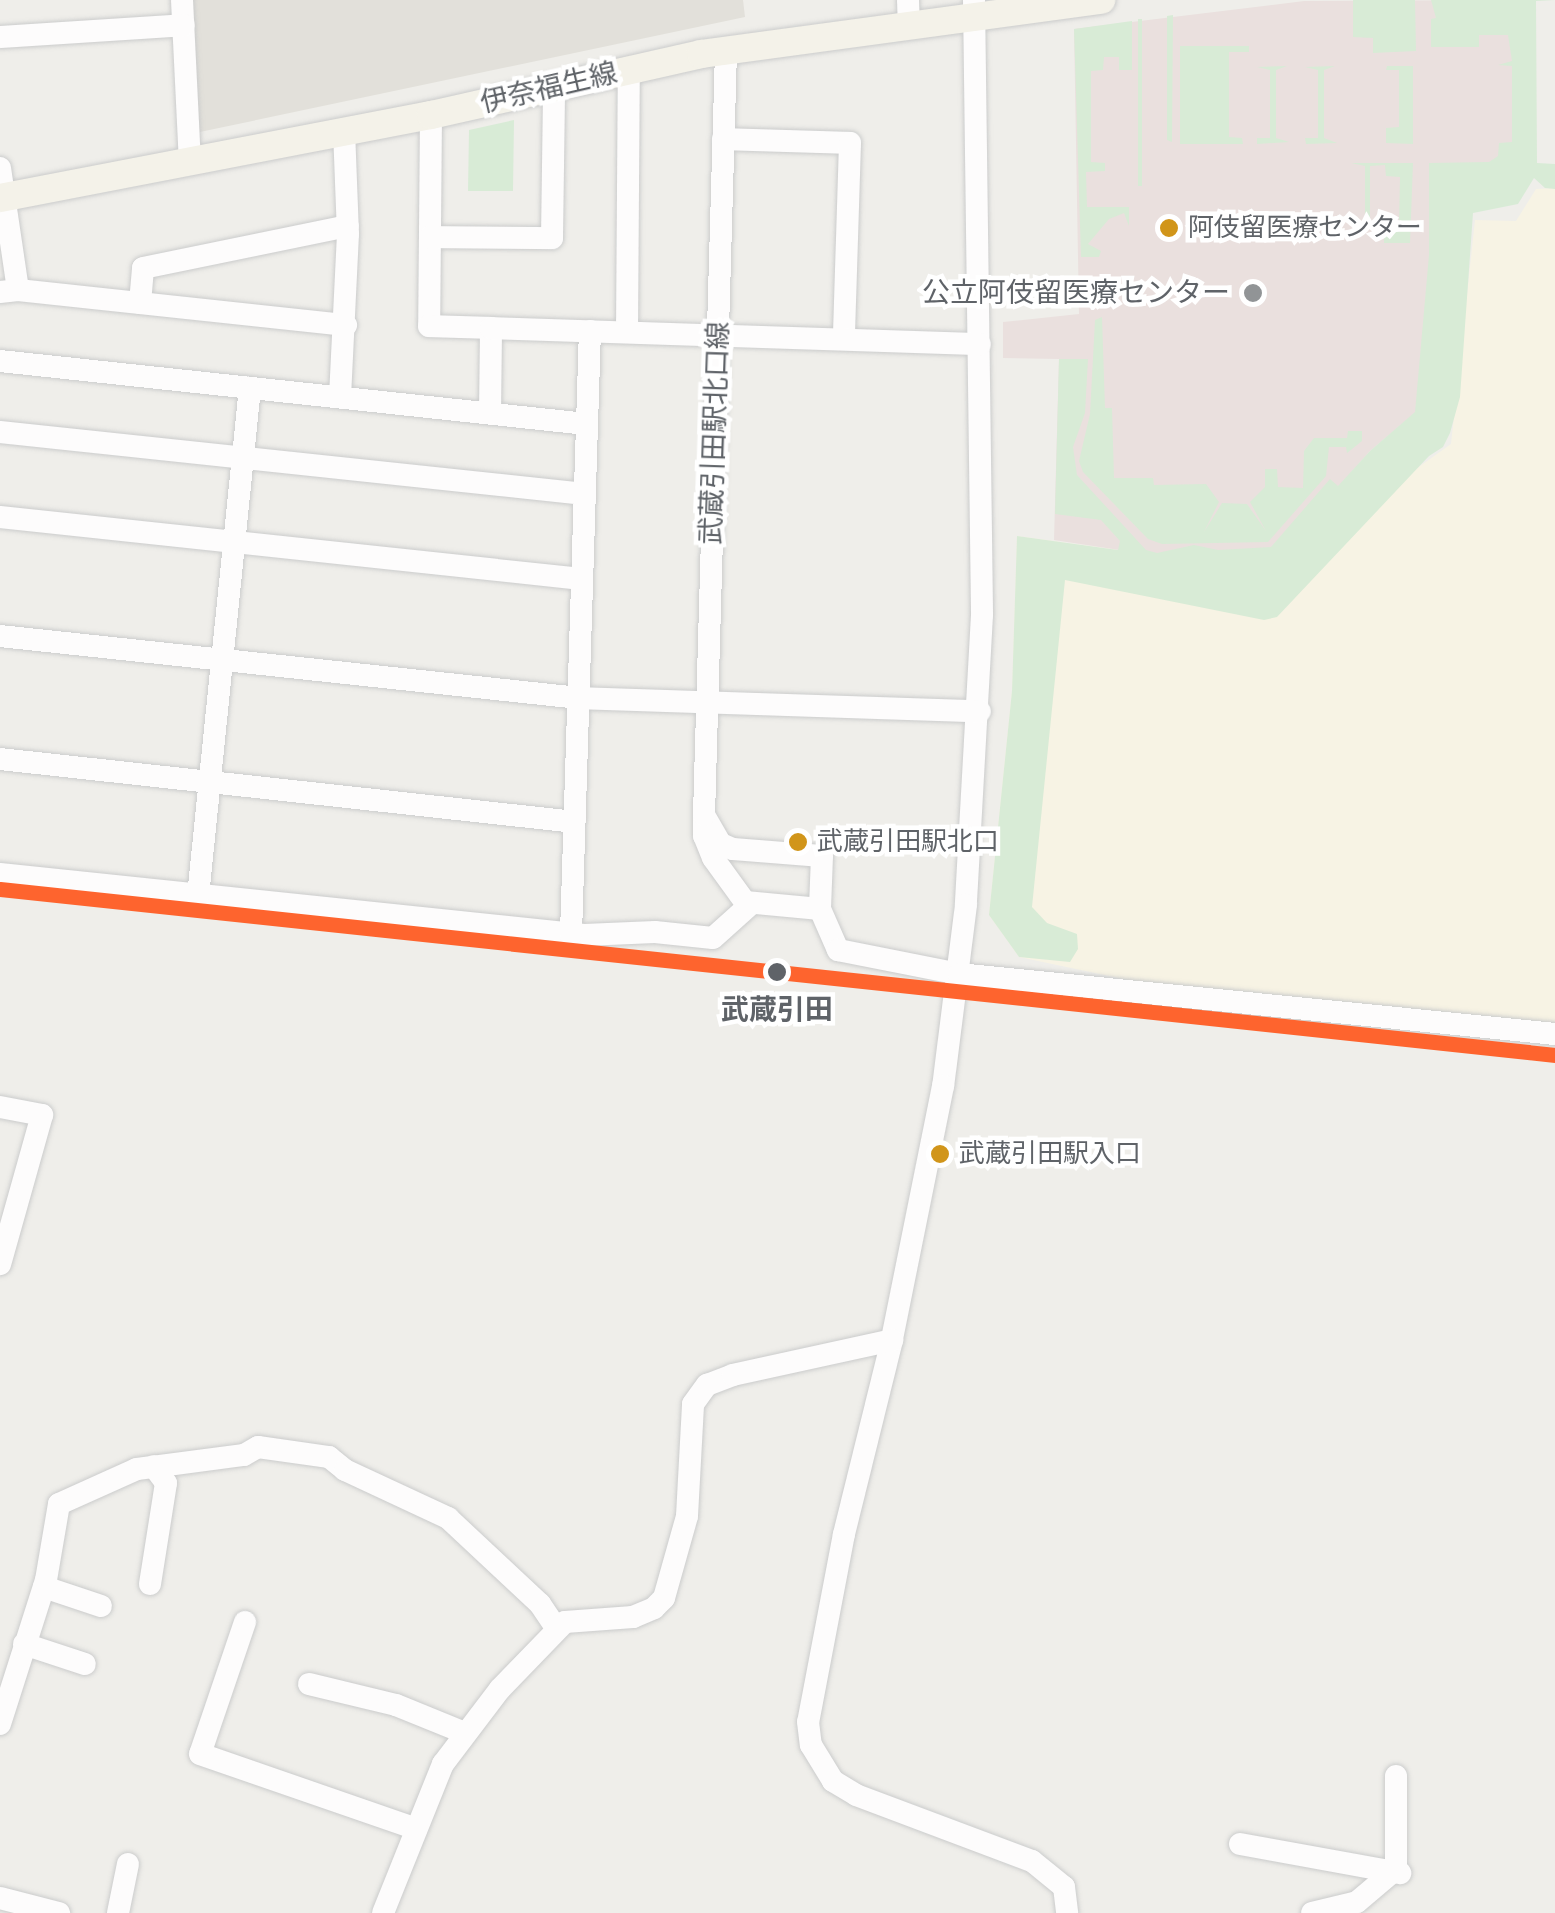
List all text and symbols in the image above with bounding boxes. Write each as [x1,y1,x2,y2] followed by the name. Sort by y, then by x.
[477,56,621,120] street label: 伊奈福生線
[1188,212,1422,244] place label: 阿伎留医療センター
[1159,218,1179,238] marker: 阿伎留医療センター
[922,276,1230,310] place label: 公立阿伎留医療センター
[1240,280,1266,306] marker: 公立阿伎留医療センター
[694,320,736,546] street label: 武蔵引田駅北口線
[817,826,999,858] place label: 武蔵引田駅北口
[788,832,808,852] marker: 武蔵引田駅北口
[761,956,793,988] marker: 武蔵引田
[721,993,833,1027] place label: 武蔵引田
[959,1138,1141,1170] place label: 武蔵引田駅入口
[930,1144,950,1164] marker: 武蔵引田駅入口

